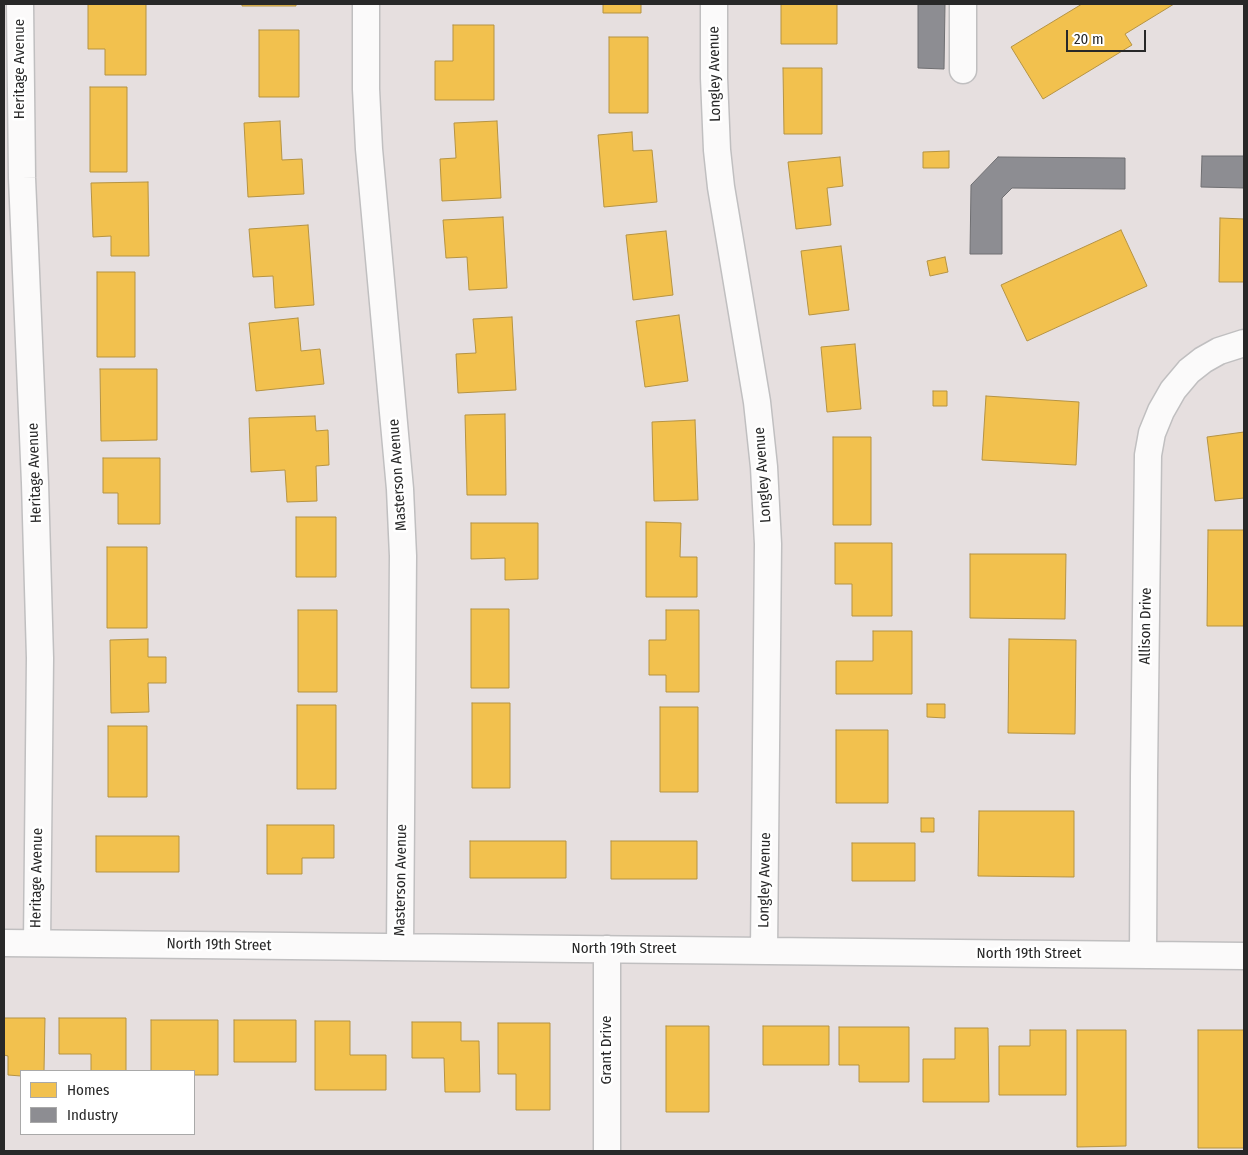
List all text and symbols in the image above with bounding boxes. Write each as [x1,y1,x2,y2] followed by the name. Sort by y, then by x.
[11,19,29,119] street label: Heritage Avenue
[1068,20,1148,52] scale bar
[705,26,725,122] street label: Longley Avenue
[1074,30,1104,48] text: 20 m
[385,418,411,532] street label: Masterson Avenue
[24,423,46,523] street label: Heritage Avenue
[751,427,775,523] street label: Longley Avenue
[1136,587,1156,665] street label: Allison Drive
[391,824,411,936] street label: Masterson Avenue
[27,828,47,928] street label: Heritage Avenue
[755,832,775,928] street label: Longley Avenue
[166,935,272,955] street label: North 19th Street
[572,940,676,958] street label: North 19th Street
[977,945,1081,963] street label: North 19th Street
[598,1016,616,1084] street label: Grant Drive
[20,1070,195,1135] legend
[67,1081,109,1099] text: Homes
[67,1106,118,1124] text: Industry

